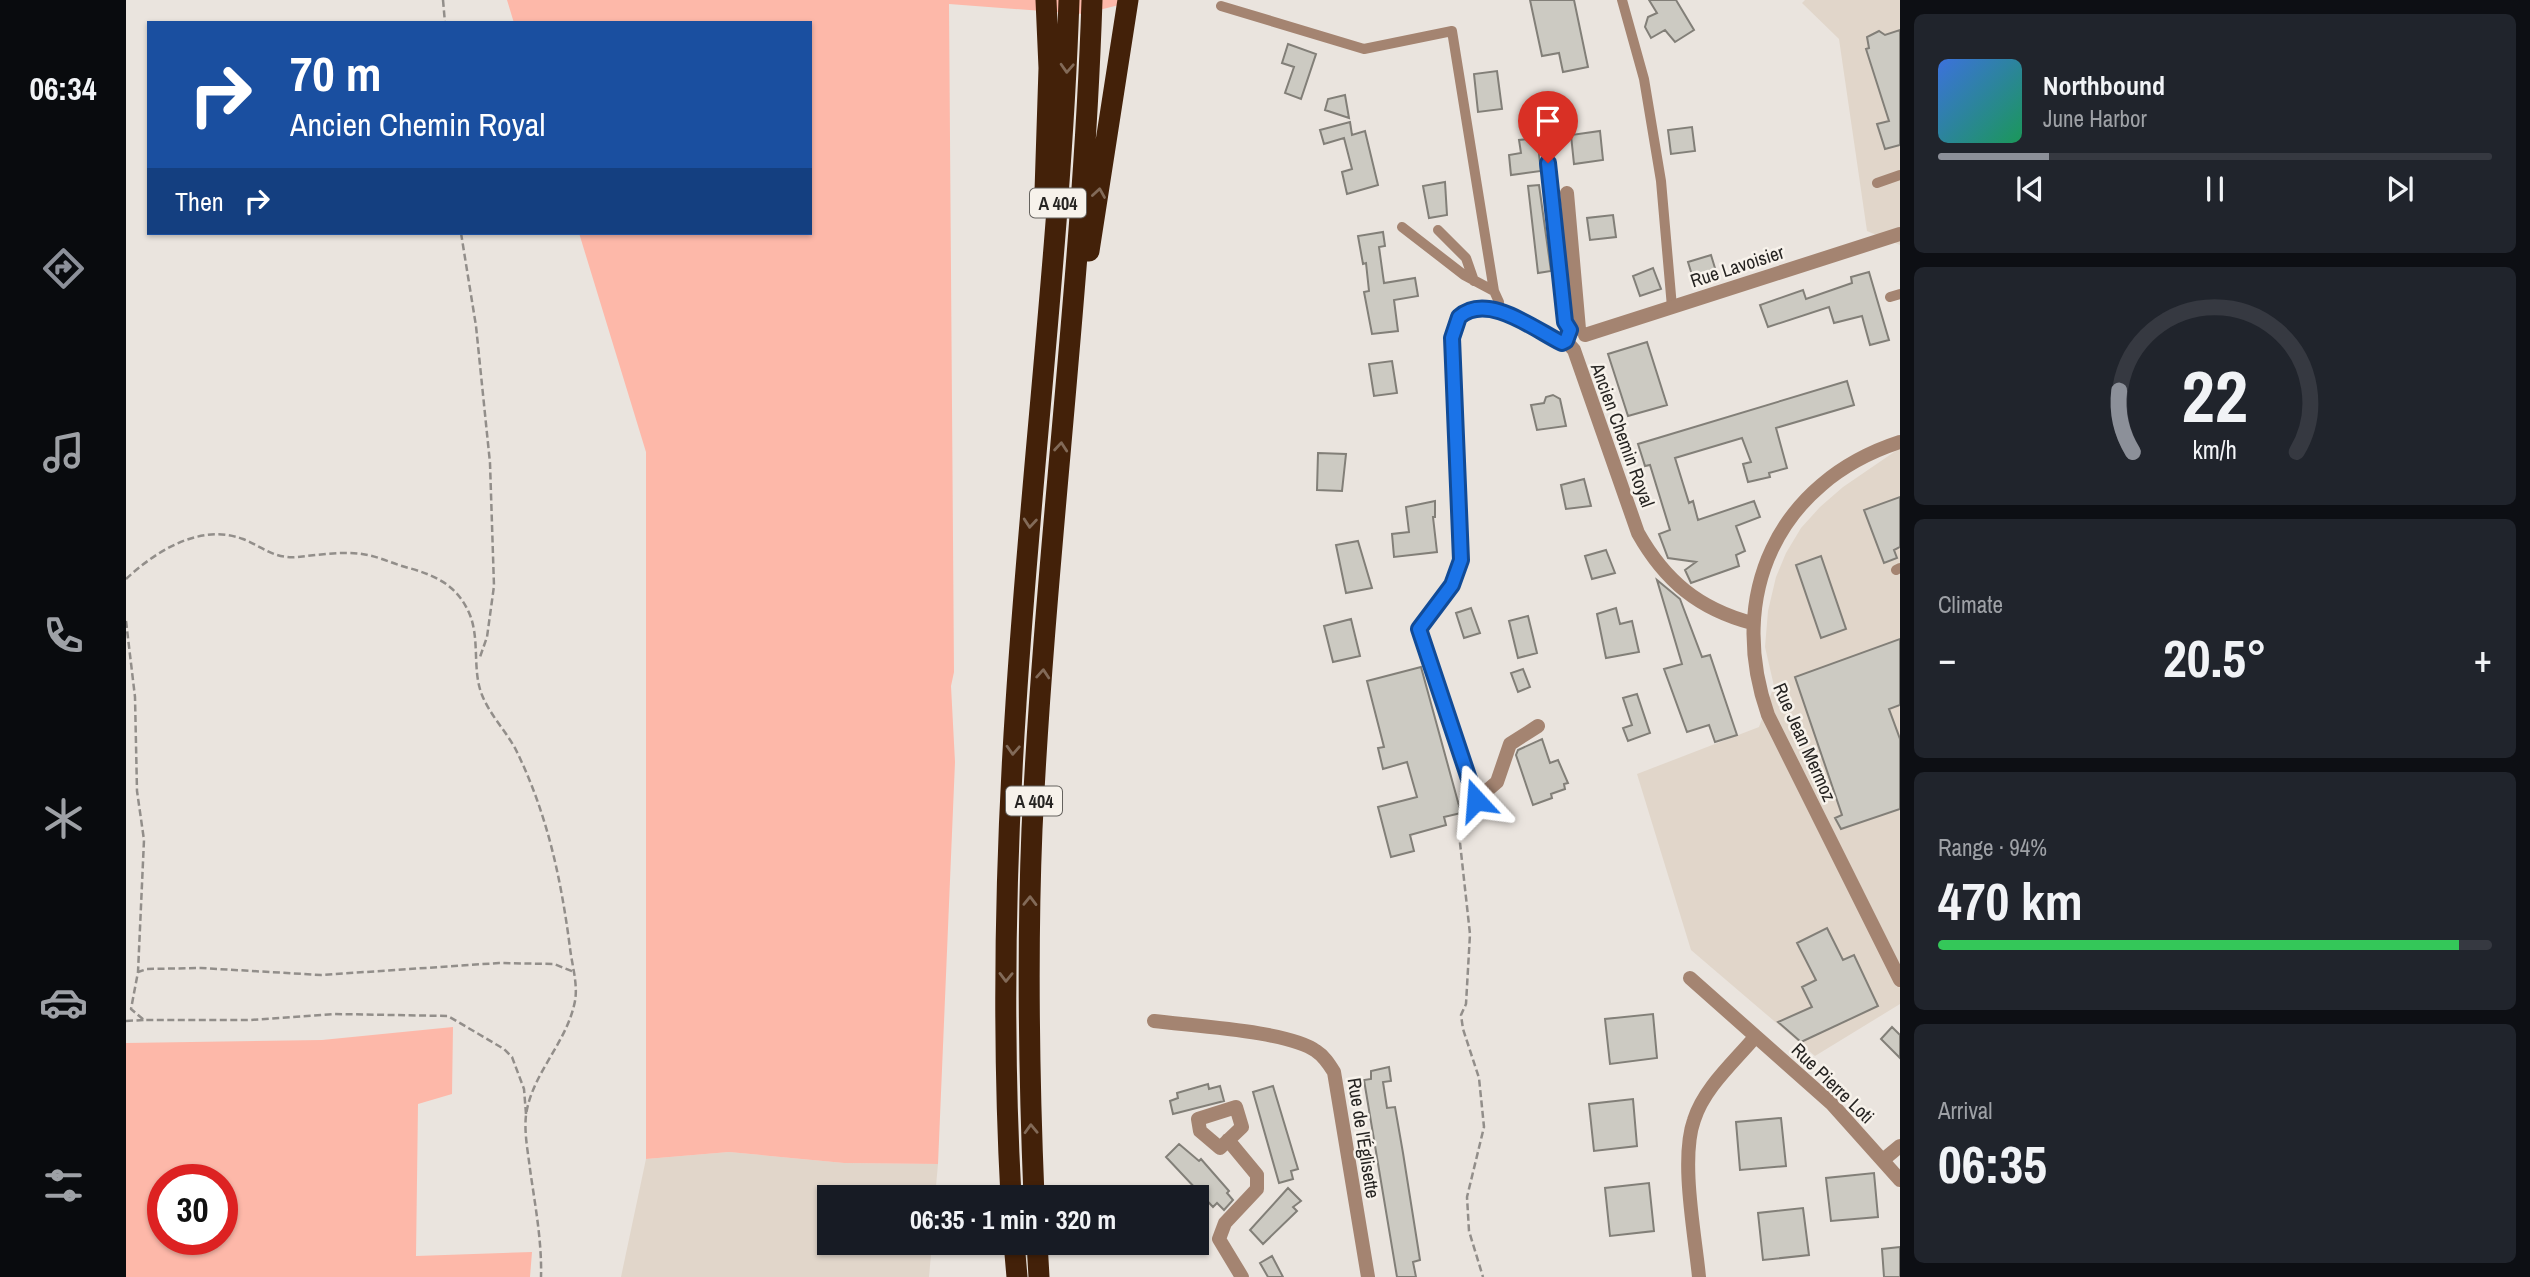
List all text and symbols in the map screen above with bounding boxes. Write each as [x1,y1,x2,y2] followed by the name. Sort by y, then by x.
[290,40,382,106] text: 70 m
[175,49,266,140] icon: right
[1060,63,1075,74] one-way arrow
[29,67,97,110] text: 06:34
[2043,68,2165,103] text: Northbound
[1518,91,1578,163] pin
[1529,102,1567,140] icon: arrive
[290,103,545,146] text: Ancien Chemin Royal
[2043,103,2147,134] text: June Harbor
[2011,170,2049,208] icon: previous
[2196,170,2234,208] icon: pause
[2381,170,2419,208] icon: next
[238,182,276,220] icon: right
[175,184,224,219] text: Then
[1091,187,1106,199] one-way arrow
[1030,188,1086,218] road number: A 404
[1687,238,1788,293] street label: Rue Lavoisier
[39,244,88,293] icon: directions
[2182,347,2248,445] text: 22
[1585,358,1661,511] street label: Ancien Chemin Royal
[39,428,88,477] icon: music
[2193,433,2237,467] text: km/h
[1053,442,1068,453] one-way arrow
[1023,518,1038,529] one-way arrow
[1938,589,2003,620] text: Climate
[39,611,88,660] icon: phone
[2163,623,2267,693] text: 20.5°
[1938,633,1956,684] text: −
[2474,633,2492,684] text: +
[1035,668,1050,679] one-way arrow
[1767,679,1843,806] street label: Rue Jean Mermoz
[1006,745,1021,756] one-way arrow
[1439,763,1513,837] position arrow
[1006,786,1062,816] road number: A 404
[39,794,88,843] icon: climate
[1938,832,2047,863] text: Range · 94%
[1938,866,2083,936] text: 470 km
[1022,896,1037,907] one-way arrow
[998,972,1014,983] one-way arrow
[39,978,88,1027] icon: car
[1786,1037,1880,1129] street label: Rue Pierre Loti
[1342,1076,1386,1200] street label: Rue de l'Églisette
[1938,1095,1993,1126] text: Arrival
[1024,1123,1039,1134] one-way arrow
[1938,1129,2047,1199] text: 06:35
[39,1161,88,1210] icon: filters
[147,1164,238,1255] speed limit sign: 30
[910,1202,1116,1237] text: 06:35 · 1 min · 320 m

